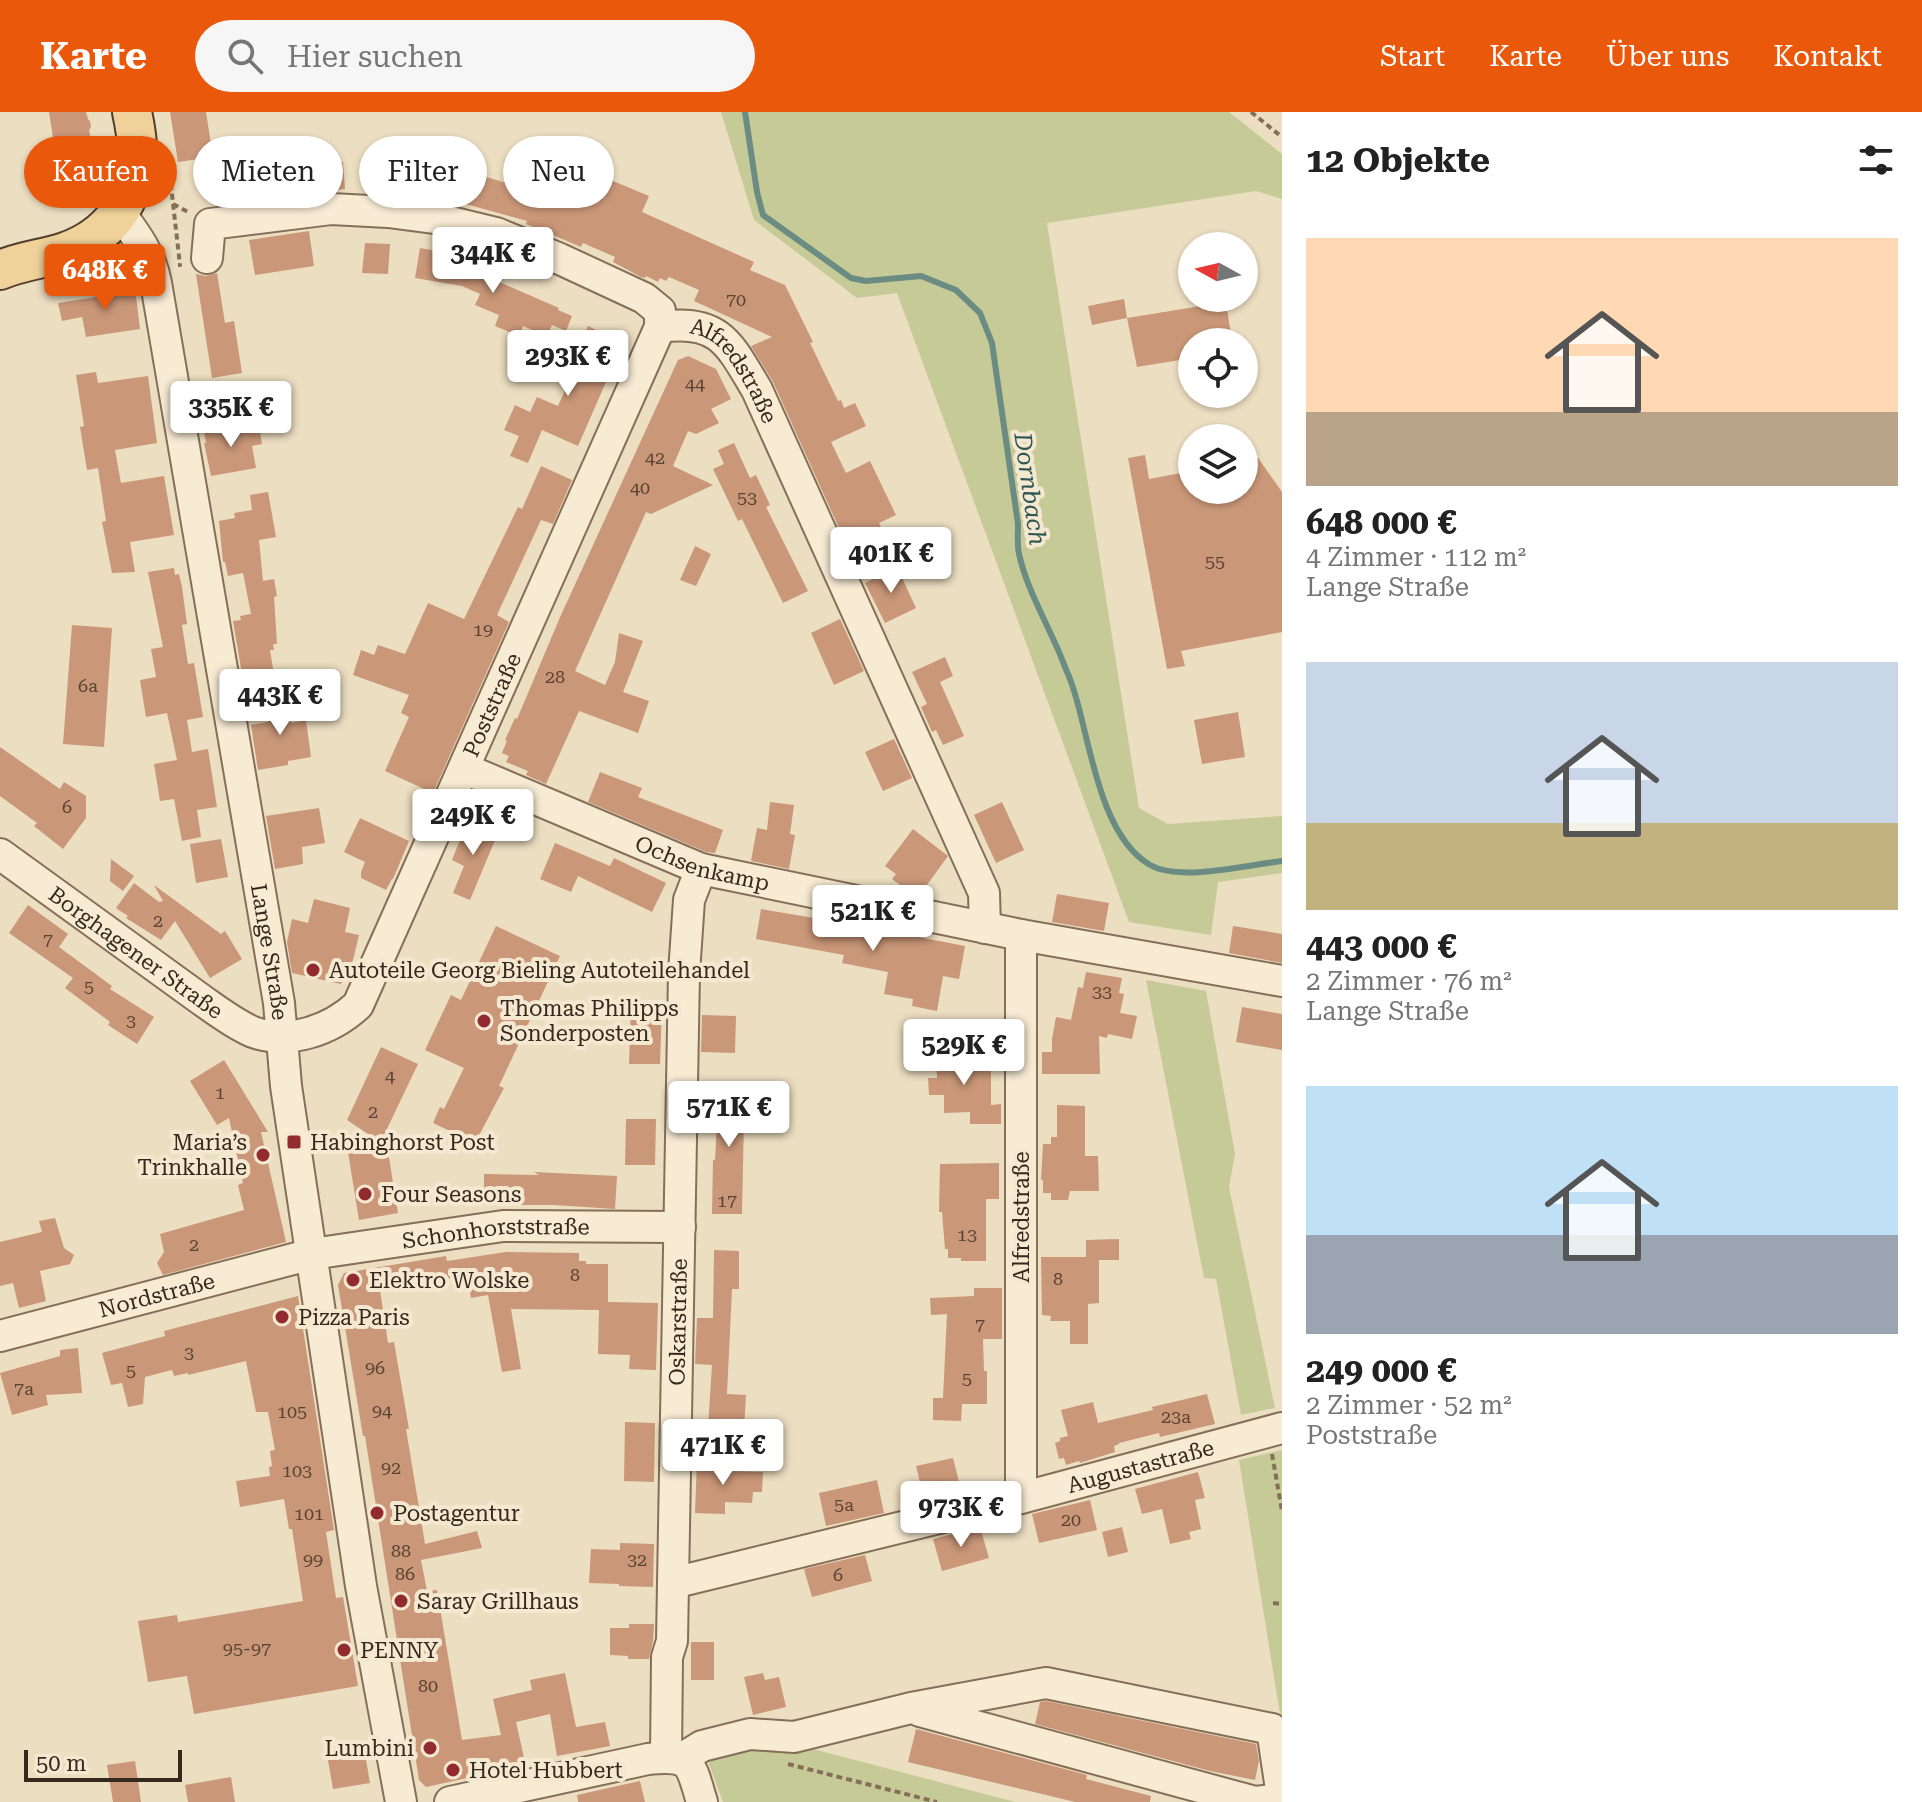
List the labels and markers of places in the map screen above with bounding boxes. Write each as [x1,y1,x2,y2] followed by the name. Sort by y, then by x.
[428,227,558,295] pin: 344K €
[40,244,170,312] pin: 648K €
[503,330,633,398] pin: 293K €
[166,381,296,449] pin: 335K €
[826,527,956,595] pin: 401K €
[215,669,345,737] pin: 443K €
[408,789,538,857] pin: 249K €
[808,885,938,953] pin: 521K €
[329,958,750,983] place label: Autoteile Georg Bieling Autoteilehandel
[304,961,322,979] marker: Autoteile Georg Bieling Autoteilehandel
[500,996,679,1046] place label: Thomas Philipps Sonderposten
[475,1012,493,1030] marker: Thomas Philipps Sonderposten
[899,1019,1029,1087] pin: 529K €
[664,1081,794,1149] pin: 571K €
[137,1130,247,1180] place label: Maria’s Trinkhalle
[310,1130,495,1155] place label: Habinghorst Post
[285,1133,303,1151] marker: Habinghorst Post
[254,1146,272,1164] marker: Maria’s Trinkhalle
[381,1182,521,1207] place label: Four Seasons
[356,1185,374,1203] marker: Four Seasons
[369,1268,529,1293] place label: Elektro Wolske
[344,1271,362,1289] marker: Elektro Wolske
[298,1305,410,1330] place label: Pizza Paris
[273,1308,291,1326] marker: Pizza Paris
[658,1419,788,1487] pin: 471K €
[896,1481,1026,1549] pin: 973K €
[393,1501,520,1526] place label: Postagentur
[368,1504,386,1522] marker: Postagentur
[417,1589,579,1614] place label: Saray Grillhaus
[392,1592,410,1610] marker: Saray Grillhaus
[360,1638,438,1663] place label: PENNY
[335,1641,353,1659] marker: PENNY
[325,1736,414,1761] place label: Lumbini
[421,1739,439,1757] marker: Lumbini
[469,1758,623,1783] place label: Hotel Hubbert
[444,1761,462,1779] marker: Hotel Hubbert

